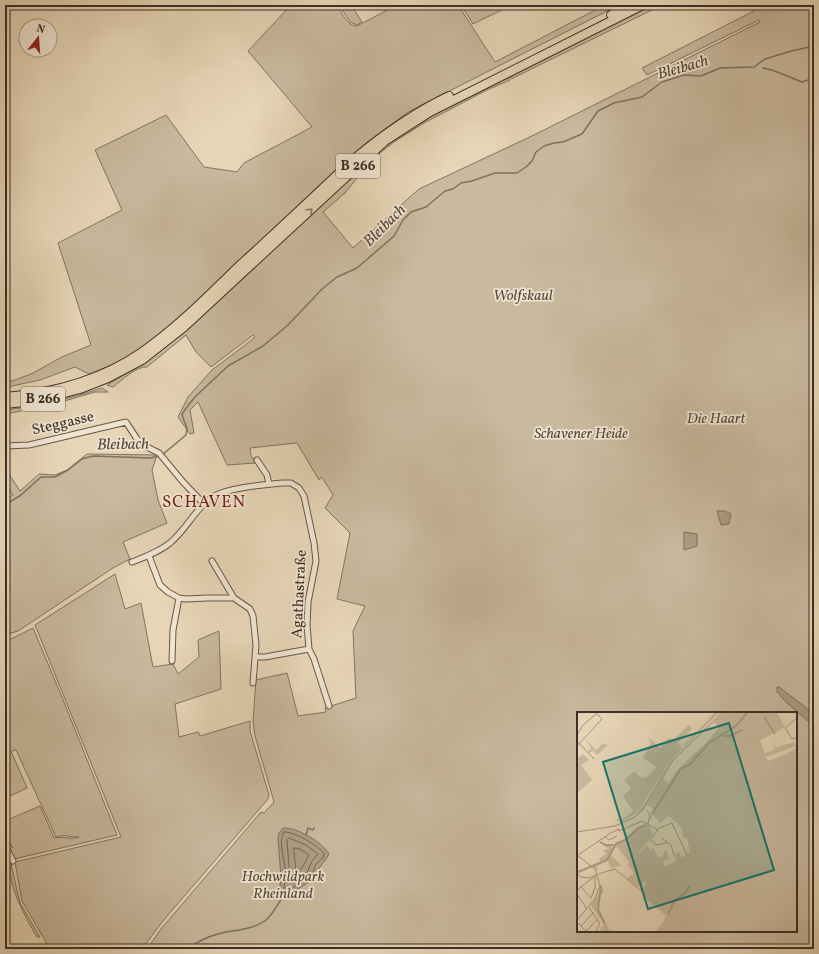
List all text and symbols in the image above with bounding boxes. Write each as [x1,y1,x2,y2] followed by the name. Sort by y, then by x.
[18,18,58,58] north arrow
[34,22,47,38] text: N
[655,50,711,86] water label: Bleibach
[336,154,380,178] road number: B 266
[359,200,411,252] water label: Bleibach
[305,208,312,215] one-way arrow
[493,286,553,307] park label: Wolfskaul
[21,387,65,411] road number: B 266
[30,407,96,441] street label: Steggasse
[687,409,746,430] park label: Die Haart
[534,424,628,445] park label: Schavener Heide
[97,434,149,456] water label: Bleibach
[162,491,246,514] district label: SCHAVEN
[287,549,313,639] street label: Agathastraße
[577,712,797,932] inset map
[242,867,324,905] park label: Hochwildpark Rheinland

